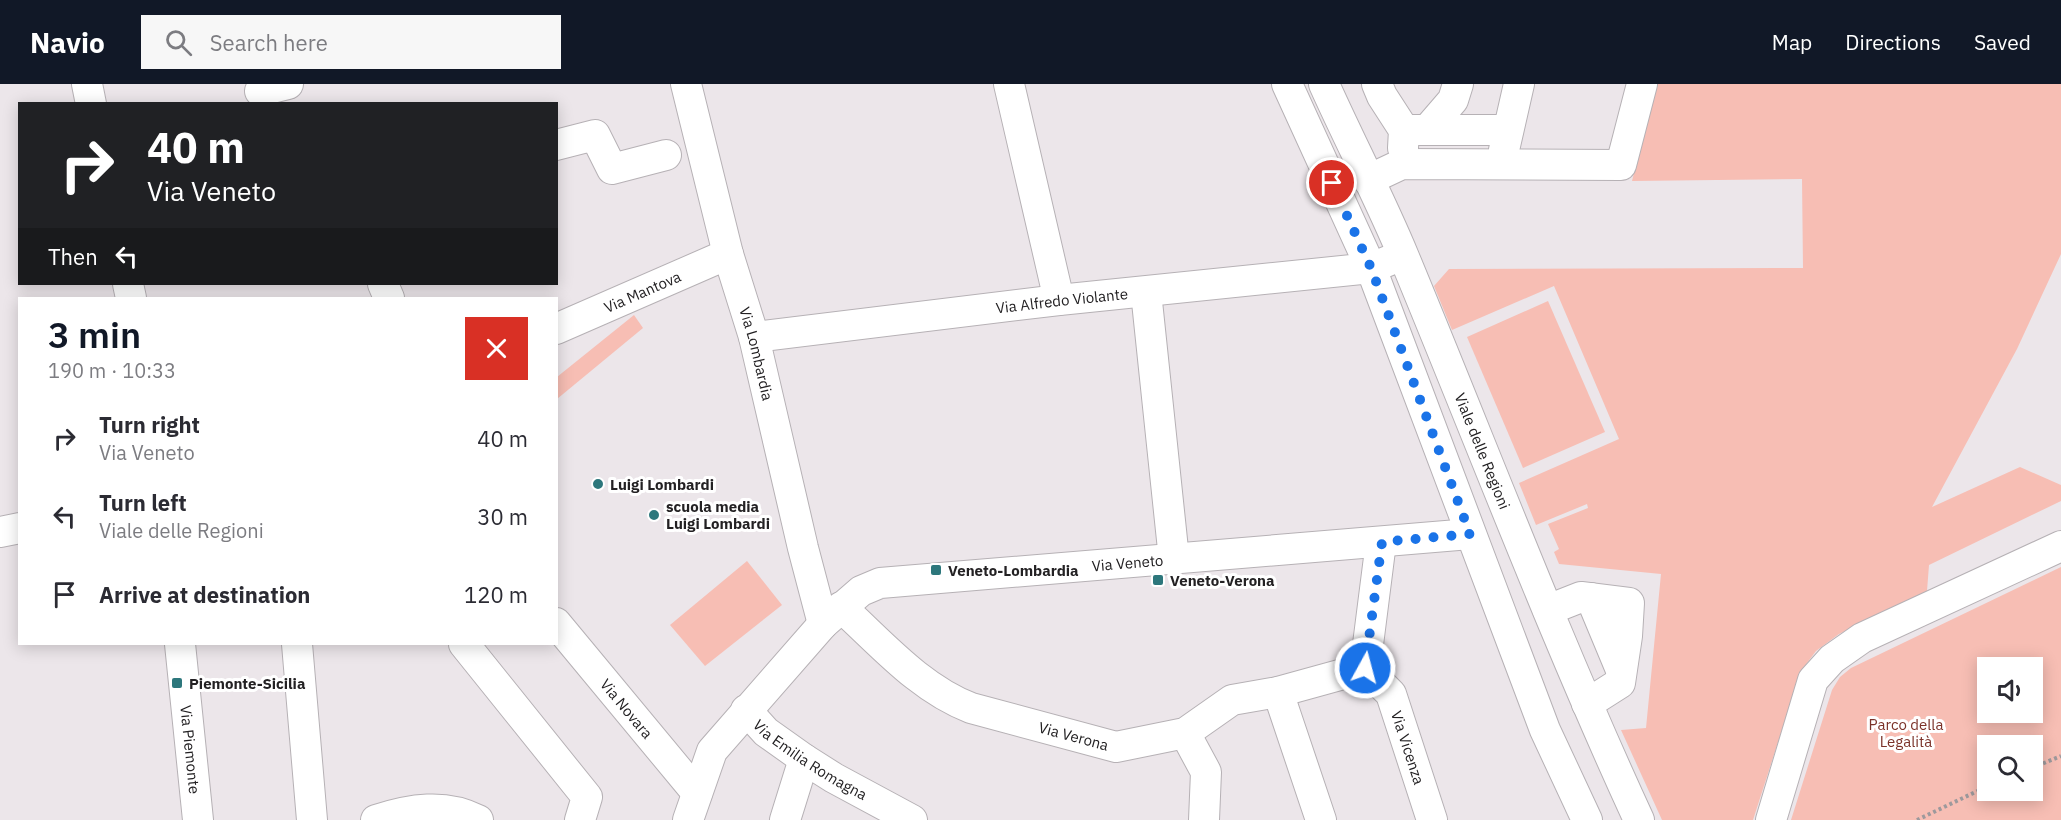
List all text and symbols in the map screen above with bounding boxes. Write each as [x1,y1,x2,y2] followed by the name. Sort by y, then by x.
[141,15,561,69] search box
[30,24,105,61] text: Navio
[162,26,195,59] icon: search
[210,28,328,57] text: Search here
[1772,28,1812,56] text: Map
[1845,28,1941,56] text: Directions
[1974,28,2031,56] text: Saved
[147,120,245,175] text: 40 m
[48,126,126,204] icon: right
[1306,157,1357,208] pin
[1315,166,1348,199] icon: arrive
[147,173,276,208] text: Via Veneto
[110,240,143,273] icon: left
[48,242,98,271] text: Then
[601,266,684,317] street label: Via Mantova
[995,283,1129,317] street label: Via Alfredo Violante
[736,305,778,402] street label: Via Lombardia
[48,311,141,358] text: 3 min
[465,317,528,380] button: close
[48,357,176,384] text: 190 m · 10:33
[1451,390,1515,512] street label: Viale delle Regioni
[99,410,200,439] text: Turn right
[48,422,81,455] icon: right
[477,424,528,453] text: 40 m
[99,439,195,466] text: Via Veneto
[610,475,714,494] place label: Luigi Lombardi
[591,477,605,491] marker: Luigi Lombardi
[99,488,187,517] text: Turn left
[666,497,770,533] place label: scuola media Luigi Lombardi
[48,500,81,533] icon: left
[477,502,528,531] text: 30 m
[647,508,661,522] marker: scuola media Luigi Lombardi
[99,517,264,544] text: Viale delle Regioni
[1091,550,1164,575] street label: Via Veneto
[948,561,1079,580] place label: Veneto-Lombardia
[929,563,943,577] marker: Veneto-Lombardia
[1170,571,1275,590] place label: Veneto-Verona
[1151,573,1165,587] marker: Veneto-Verona
[48,578,81,611] icon: arrive
[99,580,310,609] text: Arrive at destination
[464,580,528,609] text: 120 m
[1333,636,1397,700] position arrow
[1977,657,2043,801] map controls
[1977,657,2043,723] button: sound
[189,674,306,693] place label: Piemonte-Sicilia
[597,675,657,742] street label: Via Novara
[170,676,184,690] marker: Piemonte-Sicilia
[177,704,205,795] street label: Via Piemonte
[1388,708,1429,787] street label: Via Vicenza
[749,715,871,804] street label: Via Emilia Romagna
[1869,715,1943,751] park label: Parco della Legalità
[1037,717,1111,754] street label: Via Verona
[1977,735,2043,801] button: search

